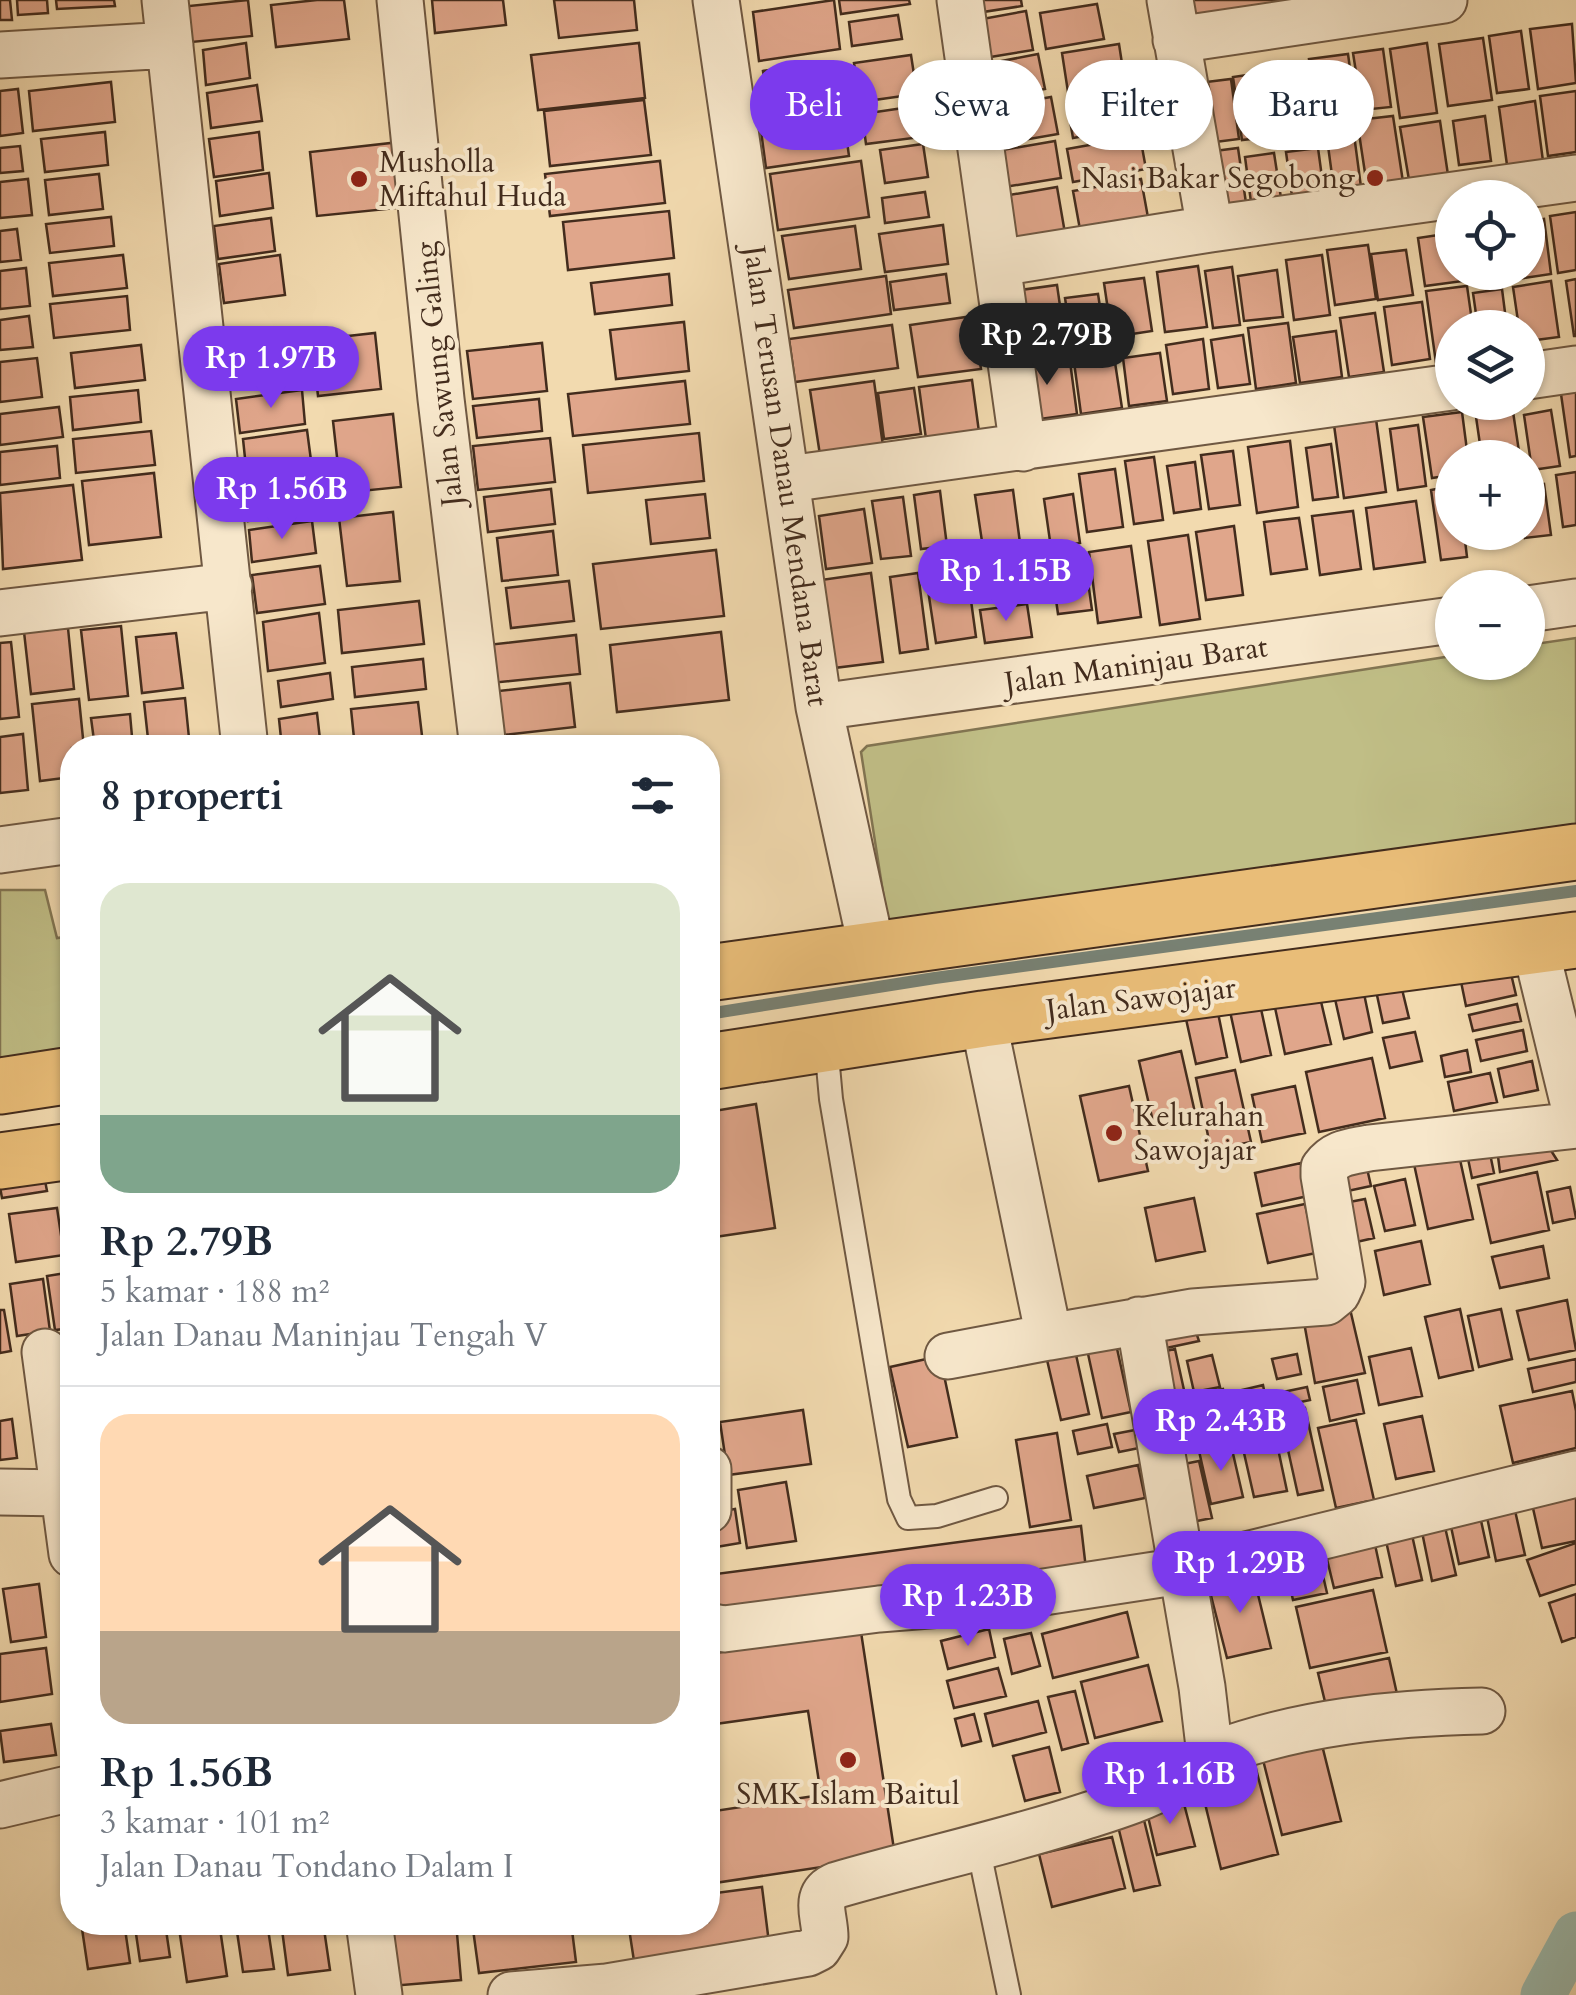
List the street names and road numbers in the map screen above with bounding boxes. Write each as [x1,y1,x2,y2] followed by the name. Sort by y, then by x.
[405,239,474,512] street label: Jalan Sawung Galing
[733,239,839,709] street label: Jalan Terusan Danau Mendana Barat
[998,626,1271,704] street label: Jalan Maninjau Barat
[1040,967,1238,1031] street label: Jalan Sawojajar

